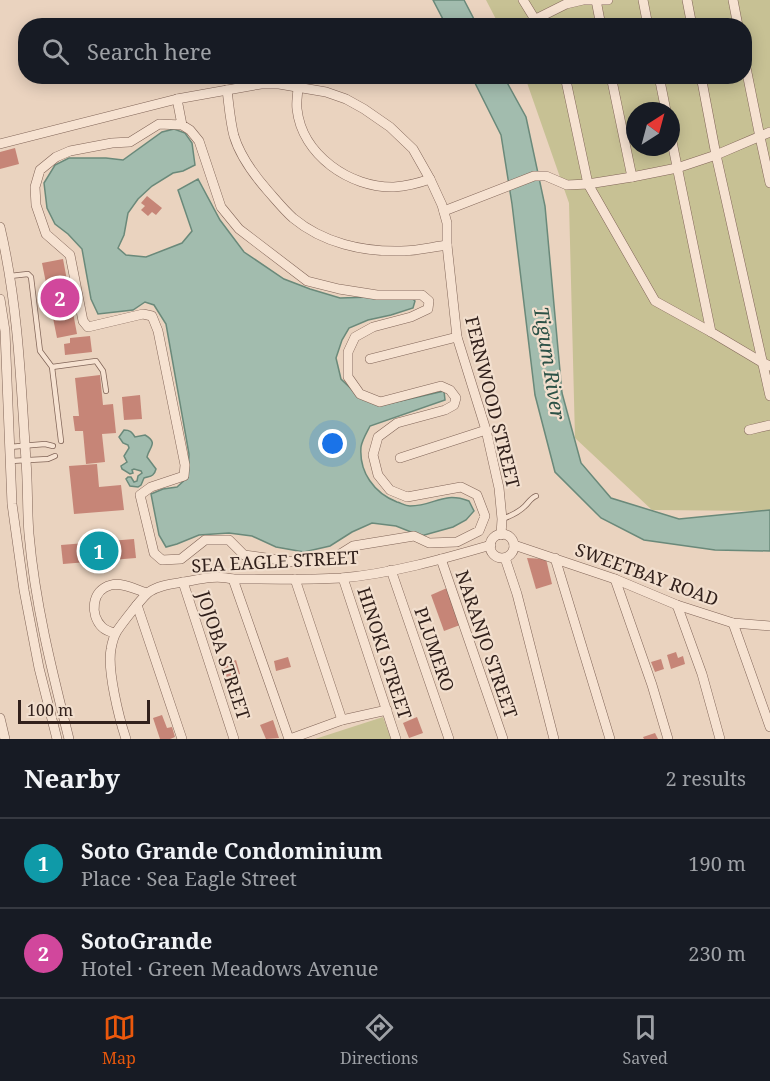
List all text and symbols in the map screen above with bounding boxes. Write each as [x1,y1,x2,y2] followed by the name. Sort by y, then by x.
[18,18,752,84] search box
[39,35,72,68] icon: search
[87,36,212,66] text: Search here
[626,102,680,156] north arrow
[40,276,80,320] pin: 2
[528,305,572,422] water label: Tigum River
[460,314,526,490] street label: FERNWOOD STREET
[318,429,347,458] your location
[80,528,118,574] pin: 1
[572,537,722,611] street label: SWEETBAY ROAD
[191,545,359,577] street label: SEA EAGLE STREET
[450,567,524,721] street label: NARANJO STREET
[352,584,418,722] street label: HINOKI STREET
[192,587,256,722] street label: JOJOBA STREET
[409,604,461,694] street label: PLUMERO
[18,697,150,724] scale bar
[27,699,73,721] text: 100 m
[24,760,120,796] text: Nearby
[666,765,746,792] text: 2 results
[81,835,383,865] text: Soto Grande Condominium
[38,850,49,877] text: 1
[688,850,746,877] text: 190 m
[81,865,297,892] text: Place · Sea Eagle Street
[81,925,212,955] text: SotoGrande
[38,940,49,967] text: 2
[688,940,746,967] text: 230 m
[81,955,378,982] text: Hotel · Green Meadows Avenue
[102,1011,136,1069] tab: Map
[340,1011,418,1069] tab: Directions
[623,1011,668,1069] tab: Saved

